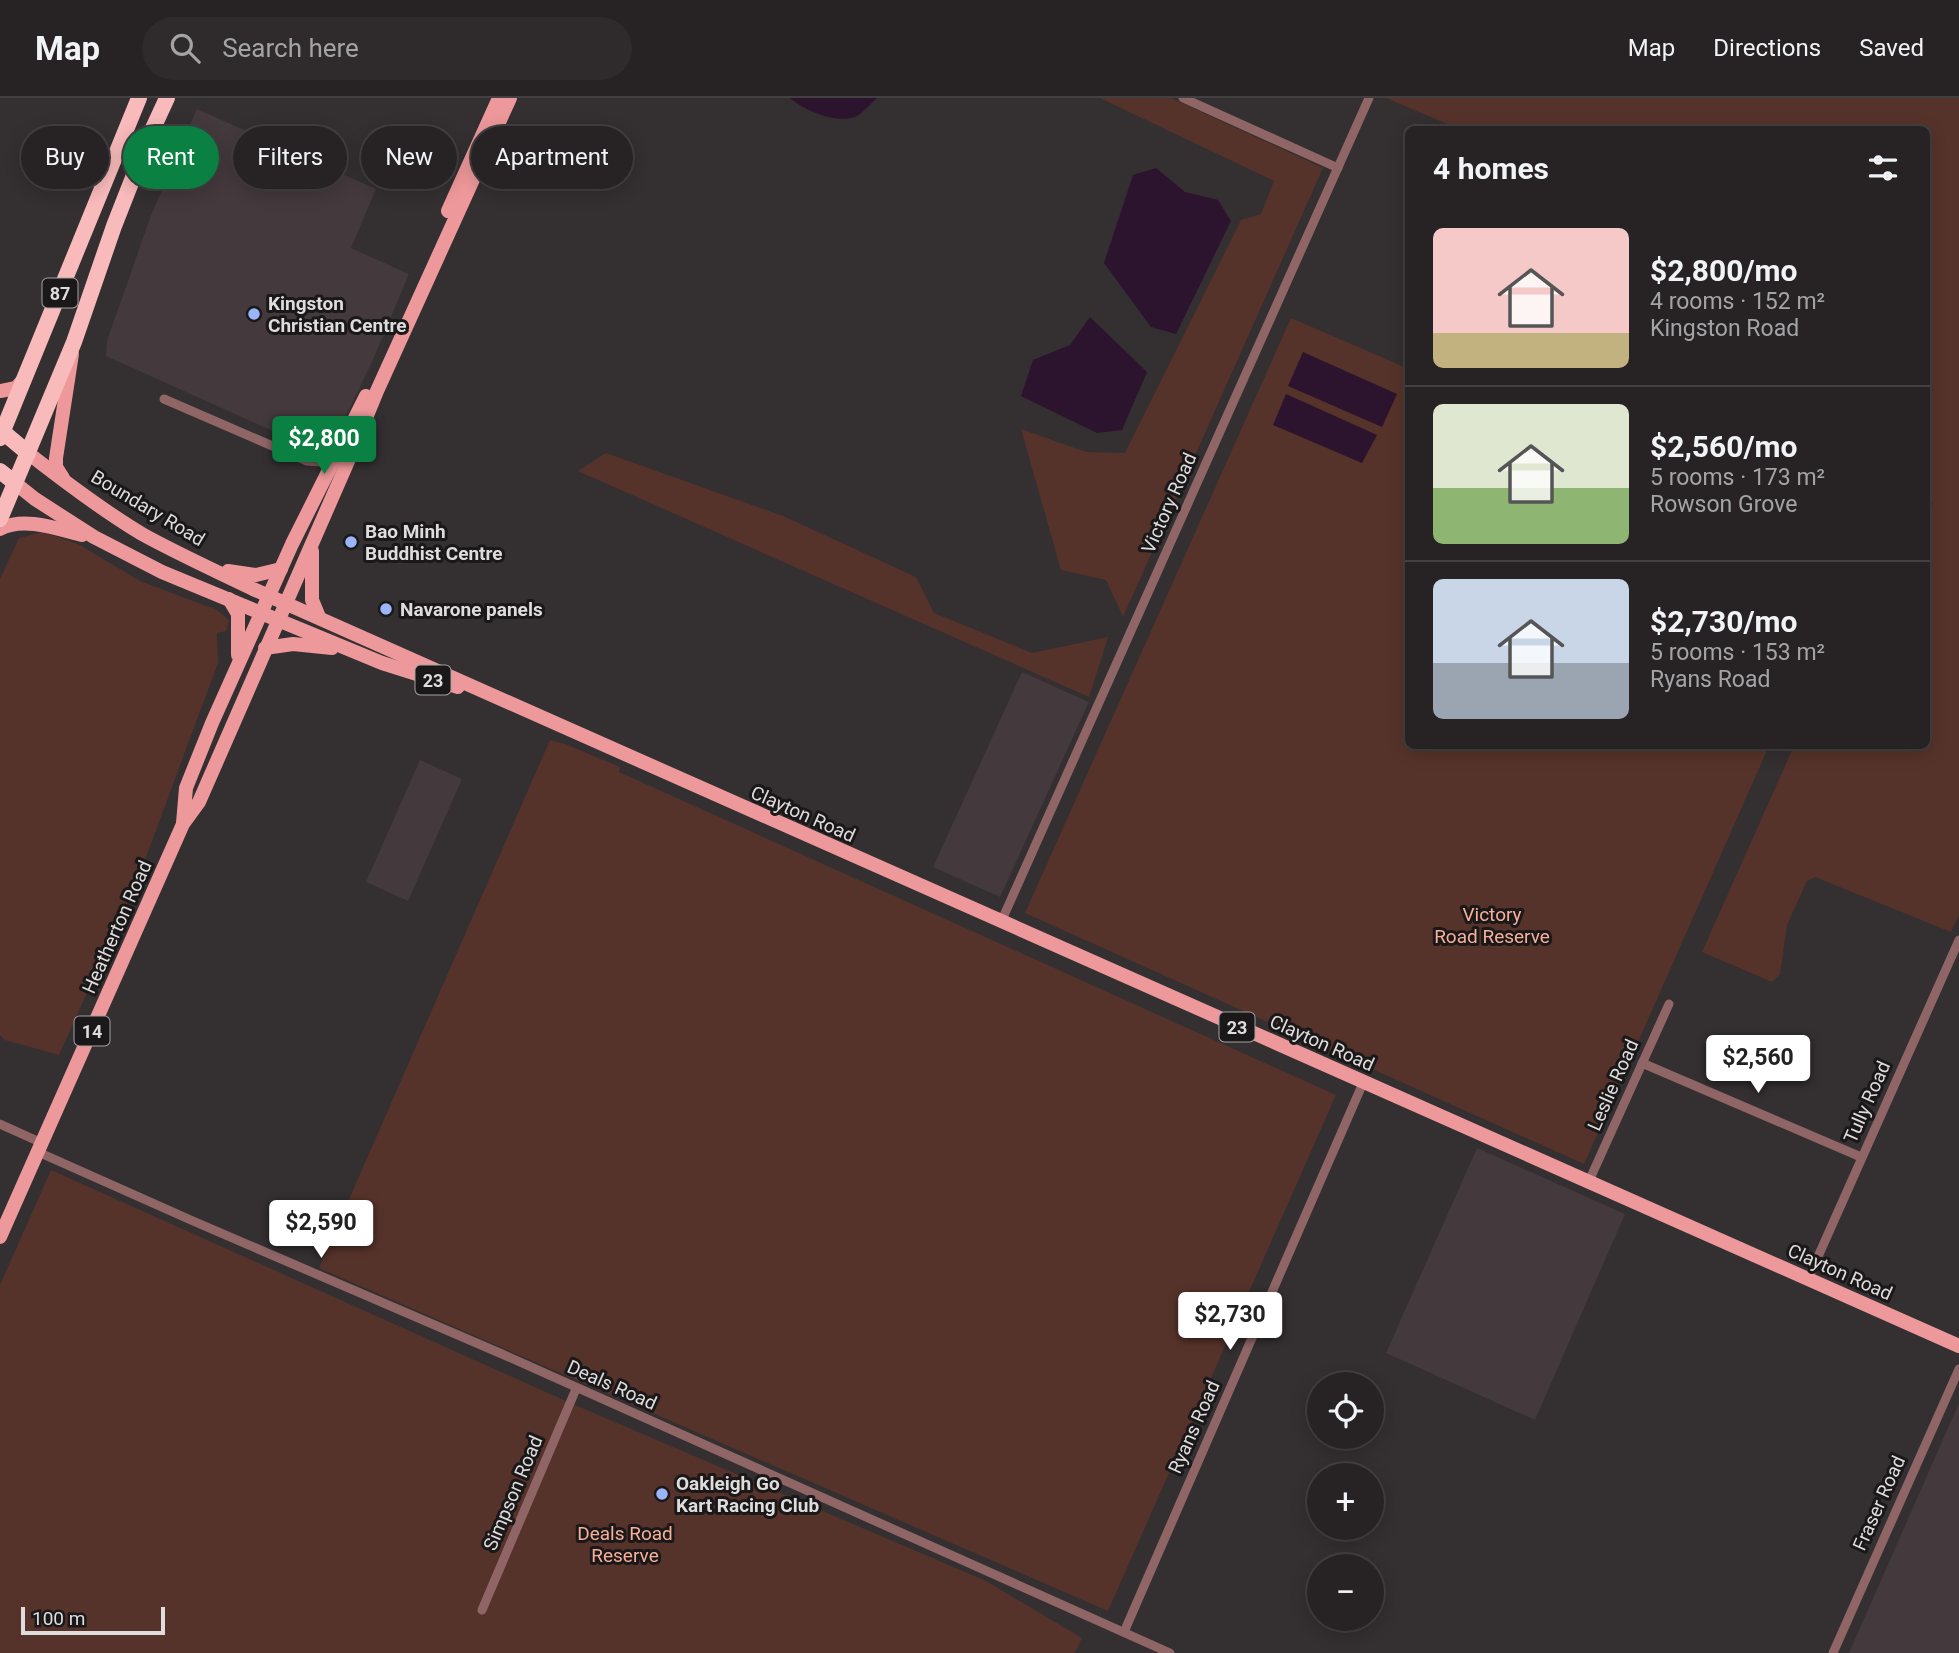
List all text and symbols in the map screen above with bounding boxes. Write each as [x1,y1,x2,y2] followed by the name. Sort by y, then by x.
[142,17,632,80] search box
[35,29,100,68] text: Map
[166,29,204,67] icon: search
[222,33,359,63] text: Search here
[1628,34,1675,62] text: Map
[1713,34,1821,62] text: Directions
[1859,34,1924,62] text: Saved
[21,126,109,189] chip: Buy
[123,126,219,189] chip: Rent
[233,126,347,189] chip: Filters
[361,126,457,189] chip: New
[471,126,633,189] chip: Apartment
[1864,149,1902,187] icon: filters
[1433,151,1549,186] text: 4 homes
[1650,253,1798,288] text: $2,800/mo
[1489,256,1573,340] icon: home
[42,278,78,308] road number: 87
[1650,288,1825,315] text: 4 rooms · 152 m²
[268,292,407,337] place label: Kingston Christian Centre
[246,306,262,322] marker: Kingston Christian Centre
[1650,315,1799,342] text: Kingston Road
[267,416,381,476] pin: $2,800
[288,425,360,452] text: $2,800
[1650,429,1798,464] text: $2,560/mo
[1489,432,1573,516] icon: home
[1137,449,1201,557] street label: Victory Road
[1650,464,1825,491] text: 5 rooms · 173 m²
[87,465,209,551] street label: Boundary Road
[1650,491,1797,518] text: Rowson Grove
[365,520,503,565] place label: Bao Minh Buddhist Centre
[343,534,359,550] marker: Bao Minh Buddhist Centre
[400,598,543,621] place label: Navarone panels
[378,601,394,617] marker: Navarone panels
[1650,604,1798,639] text: $2,730/mo
[1489,607,1573,691] icon: home
[1650,639,1825,666] text: 5 rooms · 153 m²
[416,666,450,694] road number: 23
[1650,666,1770,693] text: Ryans Road
[747,781,859,847] street label: Clayton Road
[77,857,157,997] street label: Heatherton Road
[1434,903,1550,948] park label: Victory Road Reserve
[1266,1010,1378,1076] street label: Clayton Road
[1220,1012,1254,1042] road number: 23
[74,1016,110,1046] road number: 14
[1701,1035,1815,1095] pin: $2,560
[1583,1036,1643,1134] street label: Leslie Road
[1722,1044,1794,1071] text: $2,560
[1839,1057,1895,1147] street label: Tully Road
[264,1200,378,1260] pin: $2,590
[285,1209,357,1236] text: $2,590
[1784,1239,1896,1305] street label: Clayton Road
[1173,1292,1287,1352] pin: $2,730
[1194,1301,1266,1328] text: $2,730
[564,1355,660,1415] street label: Deals Road
[1307,1372,1384,1631] map controls
[1307,1372,1384,1449] button: locate
[1163,1377,1225,1477] street label: Ryans Road
[478,1432,548,1554] street label: Simpson Road
[1848,1452,1910,1554] street label: Fraser Road
[1307,1463,1384,1540] button: +
[676,1472,819,1517] place label: Oakleigh Go Kart Racing Club
[654,1486,670,1502] marker: Oakleigh Go Kart Racing Club
[577,1522,673,1567] park label: Deals Road Reserve
[1307,1554,1384,1631] button: −
[21,1604,164,1636] scale bar
[32,1607,85,1630] text: 100 m

